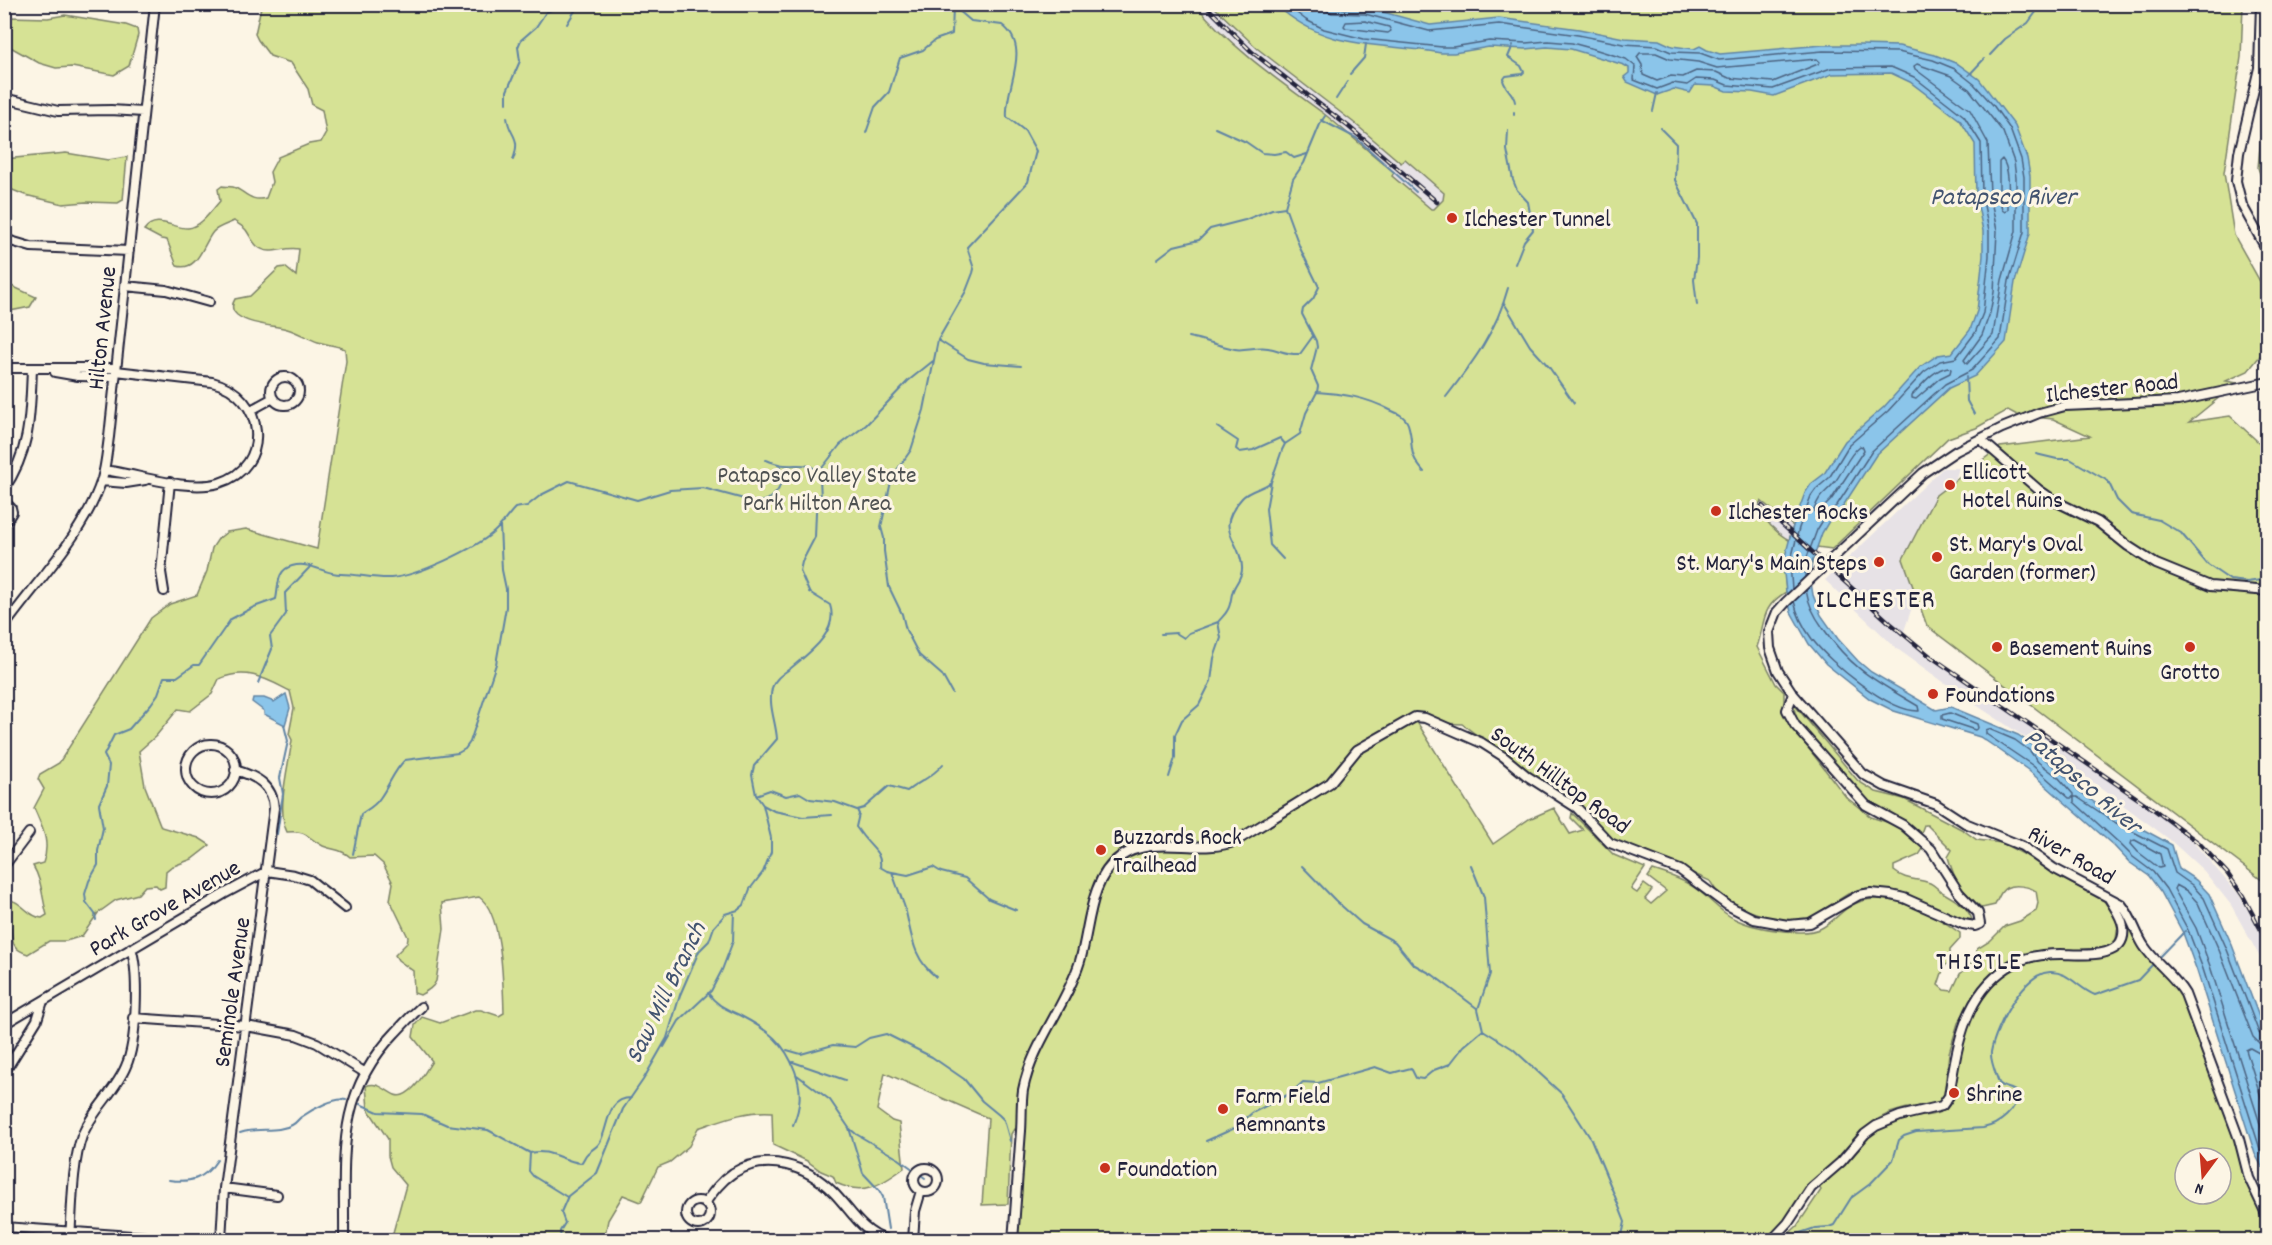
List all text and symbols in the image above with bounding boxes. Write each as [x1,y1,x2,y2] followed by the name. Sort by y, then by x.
[1930,180,2079,217] water label: Patapsco River
[1464,204,1611,238] place label: Ilchester Tunnel
[1445,211,1459,225] marker: Ilchester Tunnel
[81,265,127,392] street label: Hilton Avenue
[2044,366,2180,414] street label: Ilchester Road
[1962,457,2063,519] place label: Ellicott Hotel Ruins
[717,460,917,522] park label: Patapsco Valley State Park Hilton Area
[1943,478,1957,492] marker: Ellicott Hotel Ruins
[1728,497,1868,531] place label: Ilchester Rocks
[1709,504,1723,518] marker: Ilchester Rocks
[1949,529,2096,591] place label: St. Mary's Oval Garden (former)
[1676,548,1867,582] place label: St. Mary's Main Steps
[1930,550,1944,564] marker: St. Mary's Oval Garden (former)
[1872,555,1886,569] marker: St. Mary's Main Steps
[1816,582,1936,621] district label: ILCHESTER
[2009,633,2152,667] place label: Basement Ruins
[1990,640,2004,654] marker: Basement Ruins
[2183,640,2197,654] marker: Grotto
[2160,657,2220,691] place label: Grotto
[1945,680,2055,714] place label: Foundations
[1926,687,1940,701] marker: Foundations
[1482,719,1636,844] street label: South Hilltop Road
[2014,721,2151,847] water label: Patapsco River
[2020,818,2121,895] street label: River Road
[1113,822,1242,884] place label: Buzzards Rock Trailhead
[1094,843,1108,857] marker: Buzzards Rock Trailhead
[83,852,248,967] street label: Park Grove Avenue
[207,915,261,1070] street label: Seminole Avenue
[617,916,718,1071] water label: Saw Mill Branch
[1936,945,2022,982] district label: THISTLE
[1966,1079,2023,1113] place label: Shrine
[1235,1081,1330,1143] place label: Farm Field Remnants
[1947,1086,1961,1100] marker: Shrine
[1216,1102,1230,1116] marker: Farm Field Remnants
[2173,1146,2233,1206] north arrow
[1117,1154,1217,1188] place label: Foundation
[1098,1161,1112,1175] marker: Foundation
[2192,1176,2207,1200] text: N

